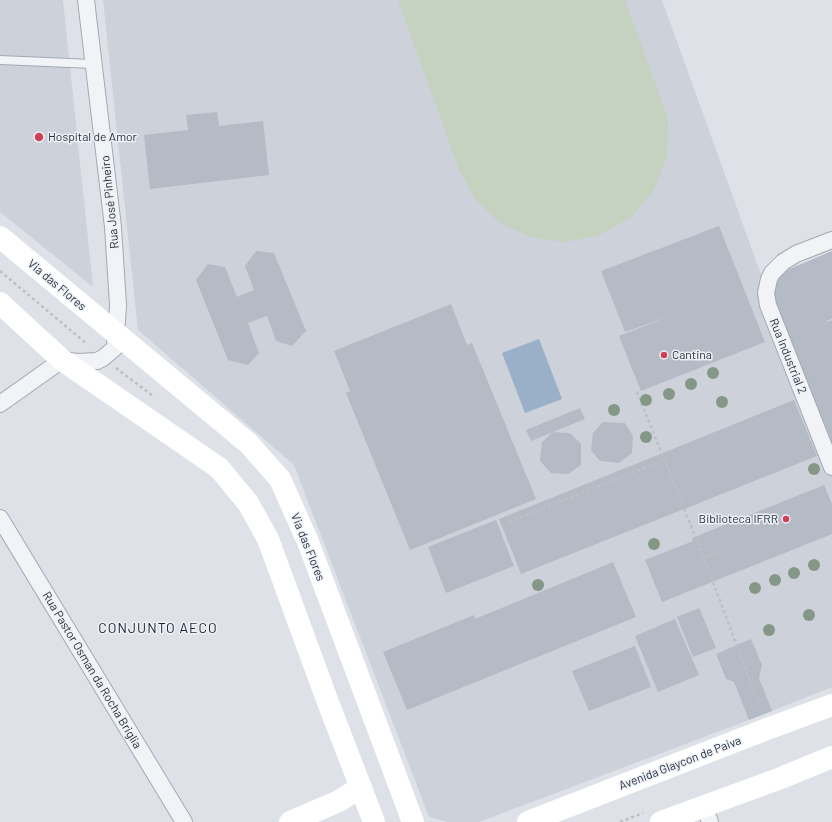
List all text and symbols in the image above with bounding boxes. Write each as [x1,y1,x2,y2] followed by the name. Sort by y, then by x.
[48,130,137,144] place label: Hospital de Amor
[33,131,45,143] marker: Hospital de Amor
[98,155,122,249] street label: Rua José Pinheiro
[25,256,89,314] street label: Via das Flores
[766,316,810,396] street label: Rua Industrial 2
[672,348,712,362] place label: Cantina
[659,350,669,360] marker: Cantina
[288,511,328,583] street label: Via das Flores
[699,512,778,526] place label: Biblioteca IFRR
[781,514,791,524] marker: Biblioteca IFRR
[39,589,145,751] street label: Rua Pastor Osman da Rocha Briglia
[98,620,218,636] district label: CONJUNTO AECO
[617,733,743,793] street label: Avenida Glaycon de Paiva

